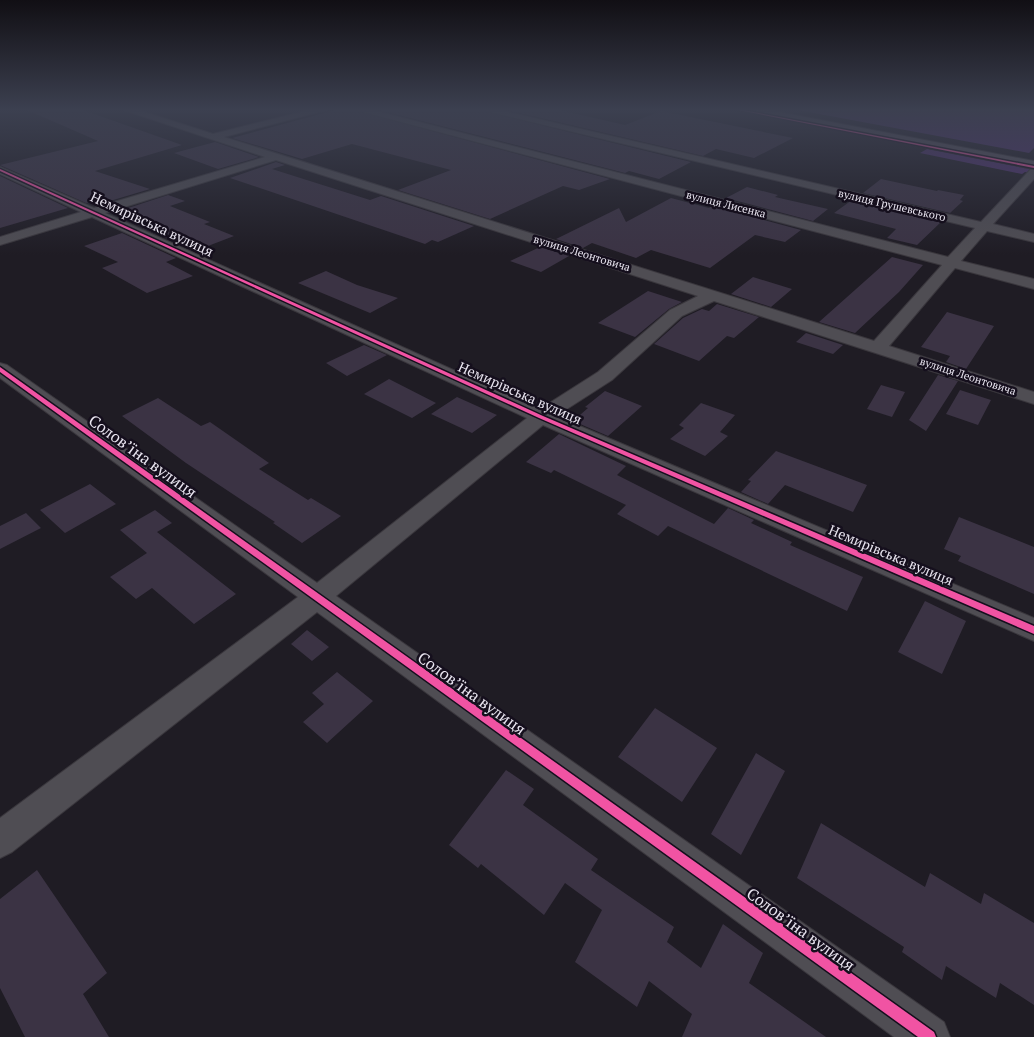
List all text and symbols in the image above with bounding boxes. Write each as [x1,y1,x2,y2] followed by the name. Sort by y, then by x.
[837,186,947,224] street label: вулиця Грушевського
[88,187,217,260] street label: Немирівська вулиця
[685,187,768,221] street label: вулиця Лисенка
[532,232,632,274] street label: вулиця Леонтовича
[918,354,1018,398] street label: вулиця Леонтовича
[455,357,585,428] street label: Немирівська вулиця
[84,409,202,503] street label: Соловʼїна вулиця
[826,520,956,589] street label: Немирівська вулиця
[413,646,531,740] street label: Соловʼїна вулиця
[742,882,860,976] street label: Соловʼїна вулиця

